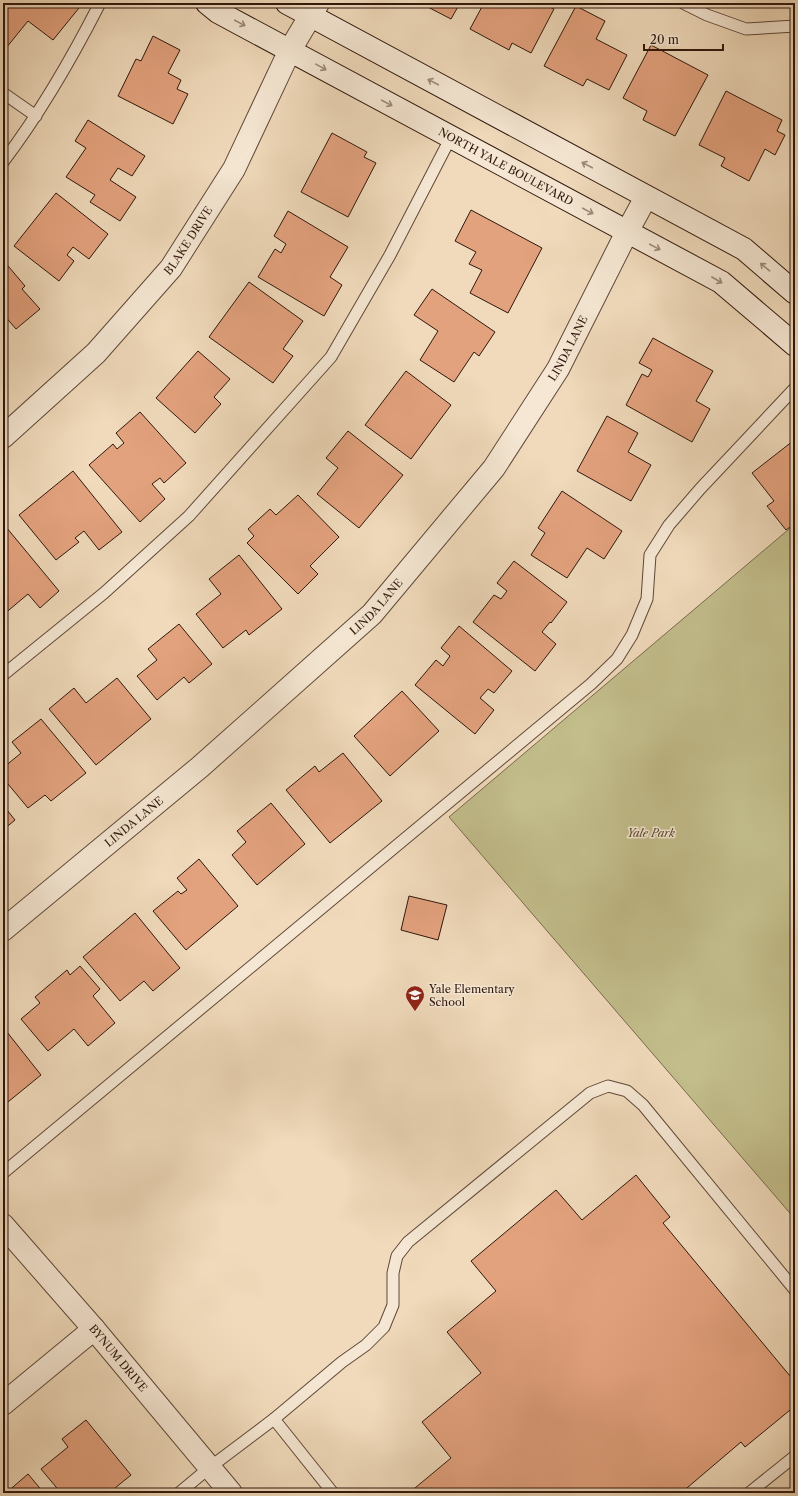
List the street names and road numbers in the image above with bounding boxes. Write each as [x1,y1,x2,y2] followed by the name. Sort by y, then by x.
[436,125,576,209] street label: NORTH YALE BOULEVARD
[161,203,216,278] street label: BLAKE DRIVE
[545,313,591,384] street label: LINDA LANE
[347,575,406,638] street label: LINDA LANE
[102,793,166,850] street label: LINDA LANE
[86,1321,151,1395] street label: BYNUM DRIVE

